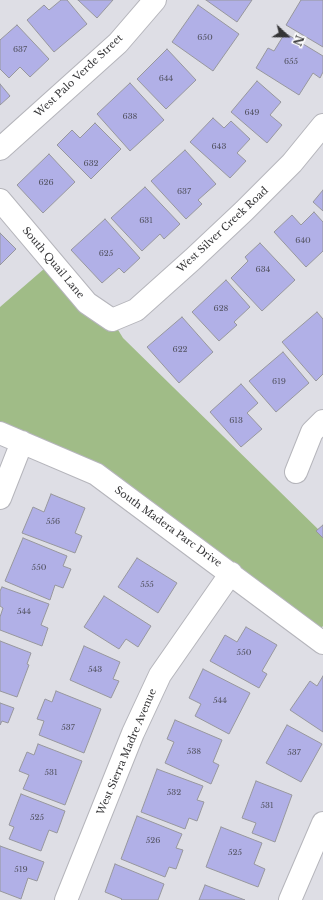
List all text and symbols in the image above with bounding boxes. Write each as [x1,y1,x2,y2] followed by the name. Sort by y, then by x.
[267,16,307,56] north arrow
[33,32,125,120] street label: West Palo Verde Street
[197,33,213,43] house number: 650
[290,33,307,48] text: N
[13,45,27,55] house number: 637
[284,57,298,67] house number: 655
[159,74,173,84] house number: 644
[245,108,259,118] house number: 649
[123,112,137,122] house number: 638
[212,142,226,152] house number: 643
[84,159,98,169] house number: 632
[38,178,54,188] house number: 626
[175,185,271,275] street label: West Silver Creek Road
[177,187,191,197] house number: 637
[139,216,153,226] house number: 631
[20,225,86,301] street label: South Quail Lane
[295,236,311,246] house number: 640
[99,249,113,259] house number: 625
[256,265,270,275] house number: 634
[214,304,228,314] house number: 628
[173,345,187,355] house number: 622
[272,377,286,387] house number: 619
[229,416,243,426] house number: 613
[112,484,224,570] street label: South Madera Parc Drive
[46,517,60,527] house number: 556
[32,563,46,573] house number: 550
[140,580,154,590] house number: 555
[17,607,31,617] house number: 544
[237,648,251,658] house number: 550
[88,665,102,675] house number: 543
[95,687,159,817] street label: West Sierra Madre Avenue
[213,696,227,706] house number: 544
[61,723,75,733] house number: 537
[187,747,201,757] house number: 538
[287,748,301,758] house number: 537
[44,768,58,778] house number: 531
[167,788,181,798] house number: 532
[260,801,274,811] house number: 531
[30,813,44,823] house number: 525
[146,836,160,846] house number: 526
[228,848,242,858] house number: 525
[14,865,28,875] house number: 519

